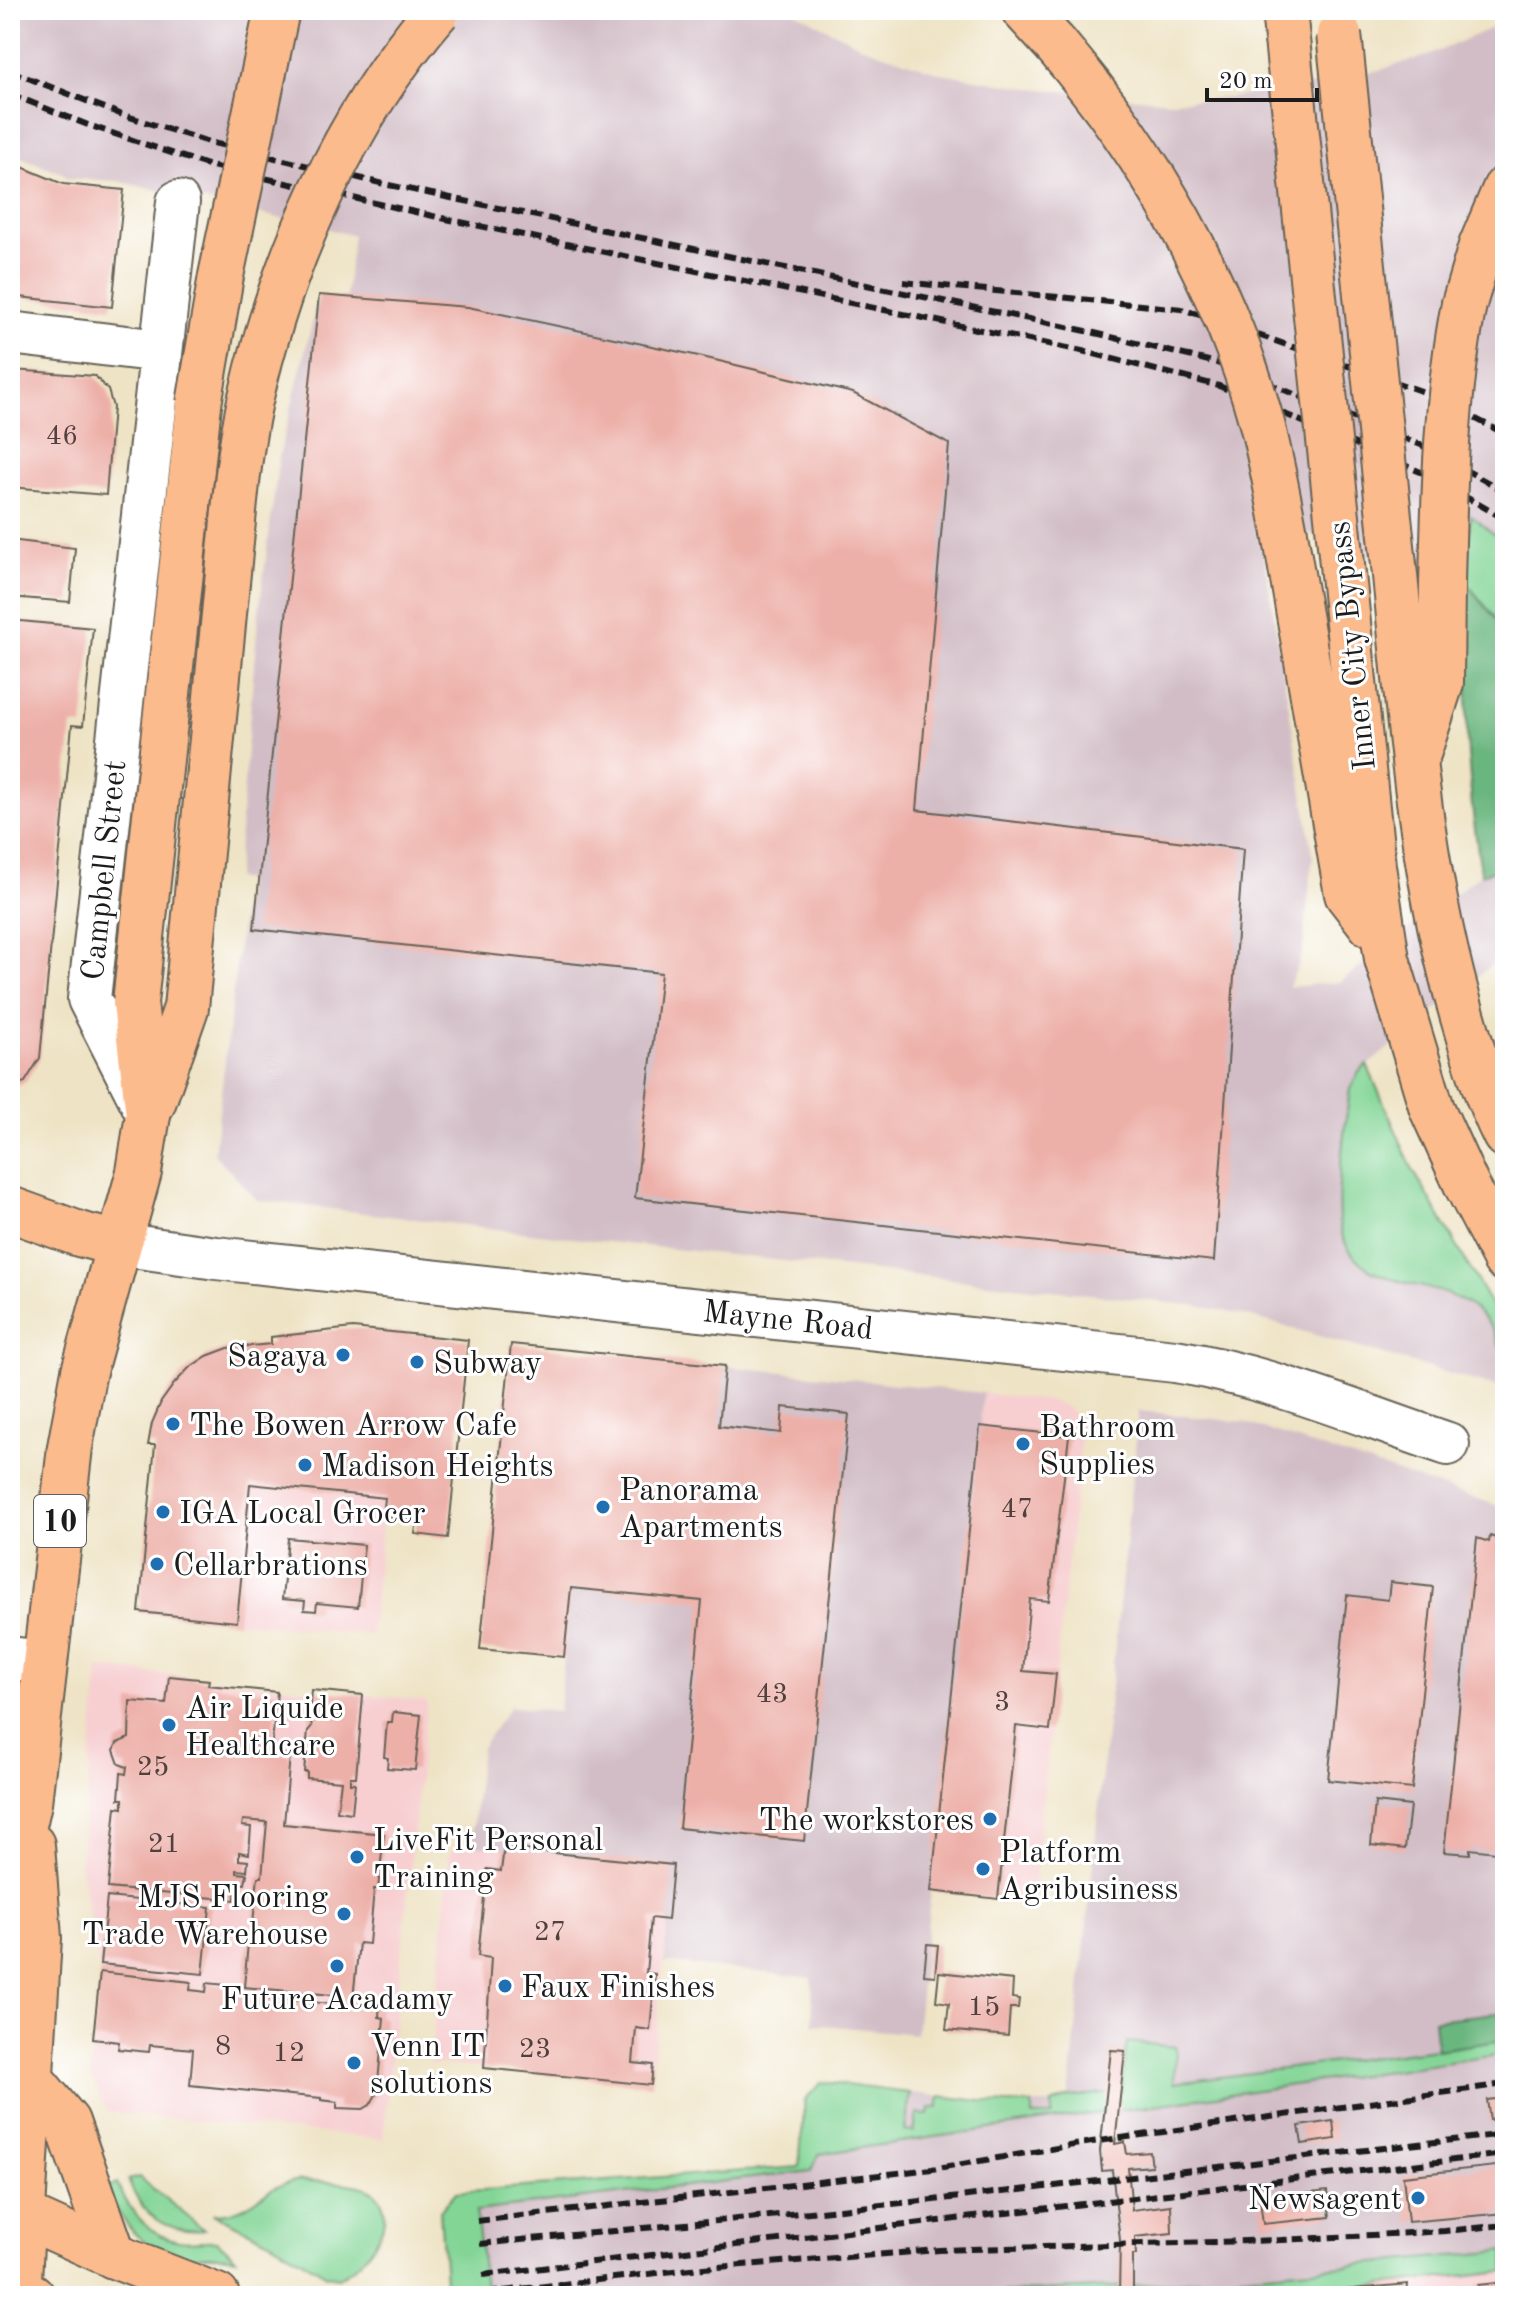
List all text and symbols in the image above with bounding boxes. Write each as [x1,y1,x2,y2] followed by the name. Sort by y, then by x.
[1207,52,1317,102] scale bar
[1219,70,1273,94] text: 20 m
[46,423,78,451] house number: 46
[1325,520,1383,772] street label: Inner City Bypass
[79,759,133,982] street label: Campbell Street
[701,1297,875,1347] street label: Mayne Road
[227,1342,327,1374] place label: Sagaya
[334,1346,352,1364] marker: Sagaya
[433,1349,542,1381] place label: Subway
[408,1353,426,1371] marker: Subway
[189,1411,517,1443] place label: The Bowen Arrow Cafe
[1039,1413,1176,1482] place label: Bathroom Supplies
[164,1415,182,1433] marker: The Bowen Arrow Cafe
[1014,1435,1032,1453] marker: Bathroom Supplies
[321,1452,553,1484] place label: Madison Heights
[296,1456,314,1474] marker: Madison Heights
[619,1476,783,1545] place label: Panorama Apartments
[34,1495,86,1547] road number: 10
[1001,1496,1033,1524] house number: 47
[594,1498,612,1516] marker: Panorama Apartments
[179,1499,426,1531] place label: IGA Local Grocer
[154,1503,172,1521] marker: IGA Local Grocer
[173,1551,368,1583] place label: Cellarbrations
[148,1555,166,1573] marker: Cellarbrations
[756,1681,788,1709] house number: 43
[994,1689,1010,1717] house number: 3
[185,1694,343,1763] place label: Air Liquide Healthcare
[160,1716,178,1734] marker: Air Liquide Healthcare
[137,1754,169,1782] house number: 25
[758,1806,974,1838] place label: The workstores
[981,1810,999,1828] marker: The workstores
[373,1826,603,1895] place label: LiveFit Personal Training
[148,1831,180,1859] house number: 21
[999,1838,1178,1907] place label: Platform Agribusiness
[348,1848,366,1866] marker: LiveFit Personal Training
[974,1860,992,1878] marker: Platform Agribusiness
[82,1883,328,1952] place label: MJS Flooring Trade Warehouse
[335,1905,353,1923] marker: MJS Flooring Trade Warehouse
[534,1919,566,1947] house number: 27
[328,1957,346,1975] marker: Future Acadamy
[521,1973,715,2005] place label: Faux Finishes
[496,1977,514,1995] marker: Faux Finishes
[221,1985,453,2017] place label: Future Acadamy
[968,1994,1000,2022] house number: 15
[370,2032,492,2101] place label: Venn IT solutions
[215,2033,231,2061] house number: 8
[519,2036,551,2064] house number: 23
[273,2040,305,2068] house number: 12
[345,2054,363,2072] marker: Venn IT solutions
[1248,2185,1402,2217] place label: Newsagent
[1409,2189,1427,2207] marker: Newsagent

